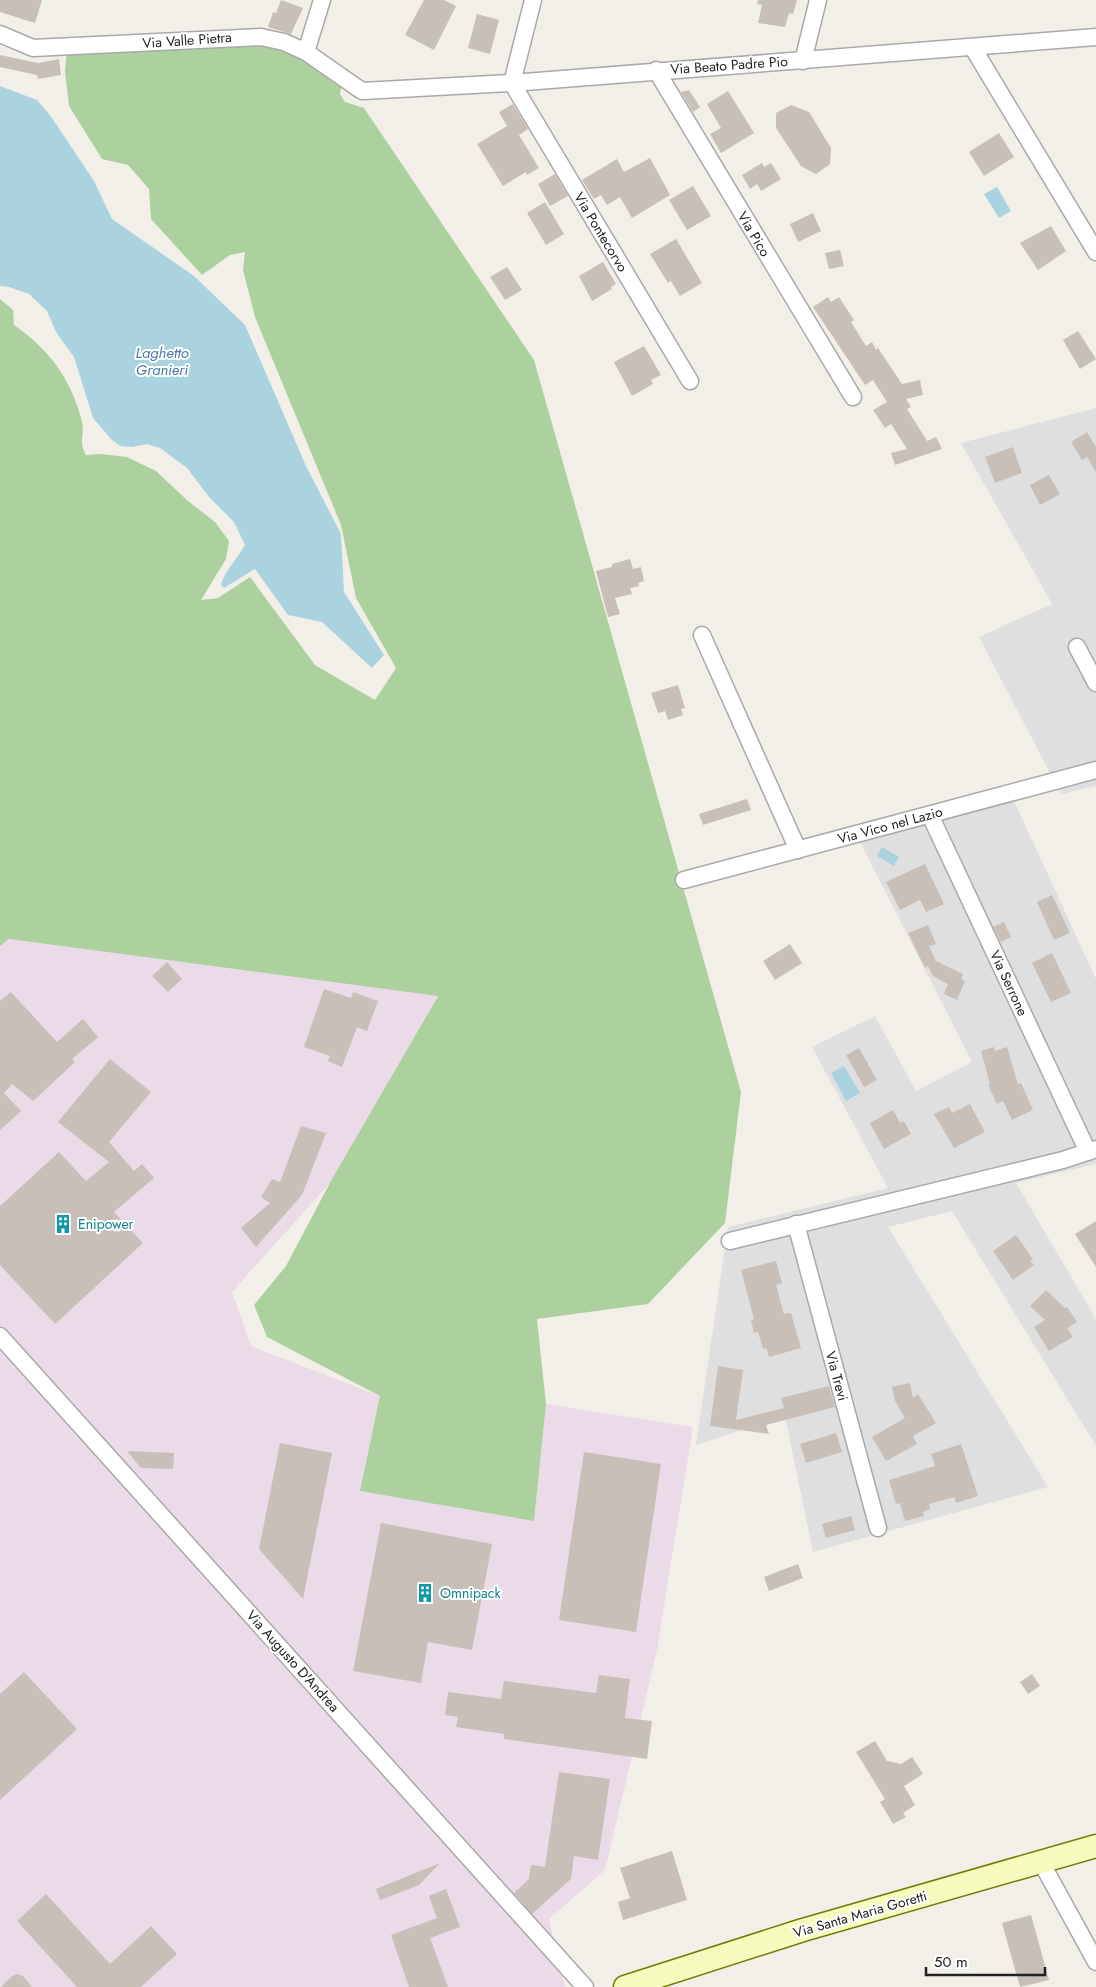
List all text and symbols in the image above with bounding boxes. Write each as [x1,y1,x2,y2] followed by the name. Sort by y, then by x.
[142,27,232,53] street label: Via Valle Pietra
[670,51,789,79] street label: Via Beato Padre Pio
[569,188,633,276] street label: Via Pontecorvo
[733,208,775,261] street label: Via Pico
[135,342,189,381] water label: Laghetto Granieri
[835,801,945,849] street label: Via Vico nel Lazio
[985,947,1033,1019] street label: Via Serrone
[52,1213,74,1235] building icon: Enipower
[78,1214,134,1234] place label: Enipower
[821,1349,853,1403] street label: Via Trevi
[414,1582,436,1604] building icon: Omnipack
[440,1583,501,1603] place label: Omnipack
[242,1606,344,1716] street label: Via Augusto D'Andrea
[791,1885,929,1943] street label: Via Santa Maria Goretti
[926,1944,1045,1976] scale bar
[934,1951,968,1973] text: 50 m

